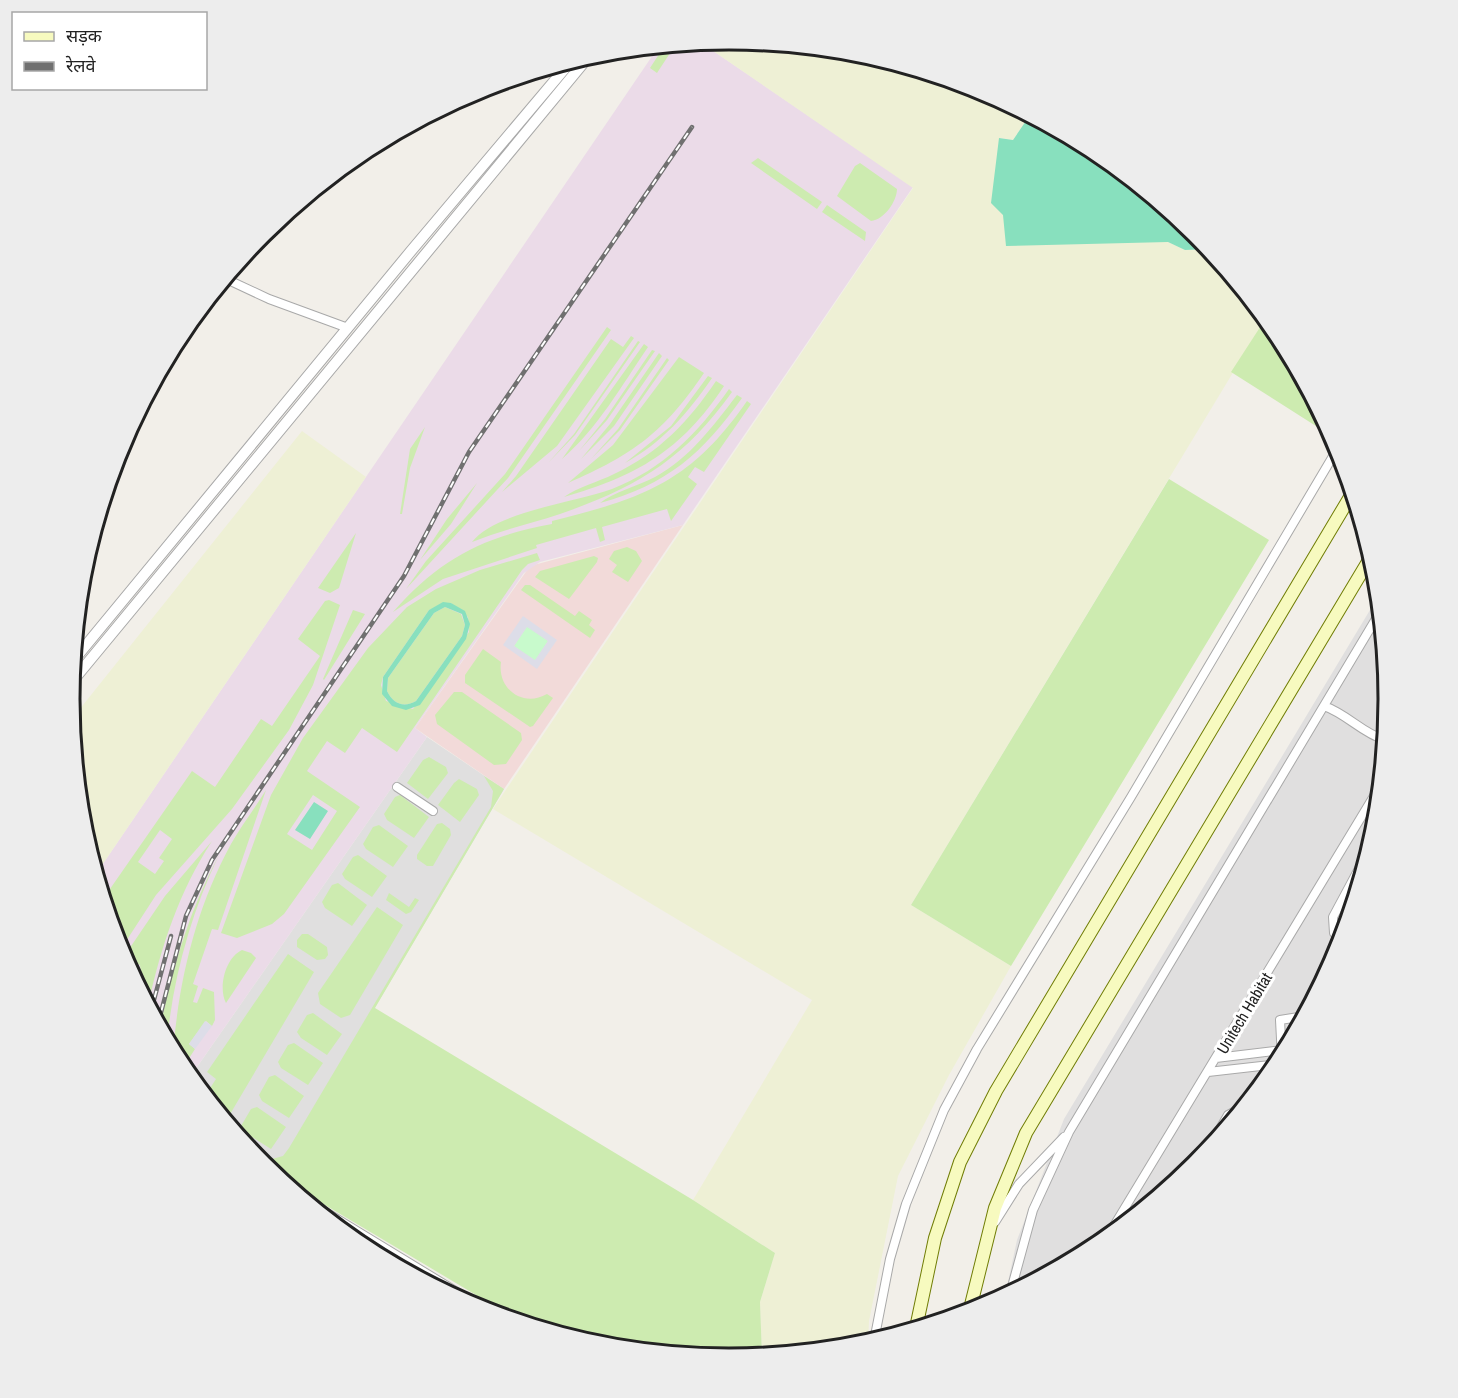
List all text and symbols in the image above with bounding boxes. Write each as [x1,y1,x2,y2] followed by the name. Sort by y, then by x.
[12,12,207,90] legend
[66,23,103,48] text: सड़क
[65,53,97,78] text: रेलवे
[1211,968,1277,1058] street label: Unitech Habitat

